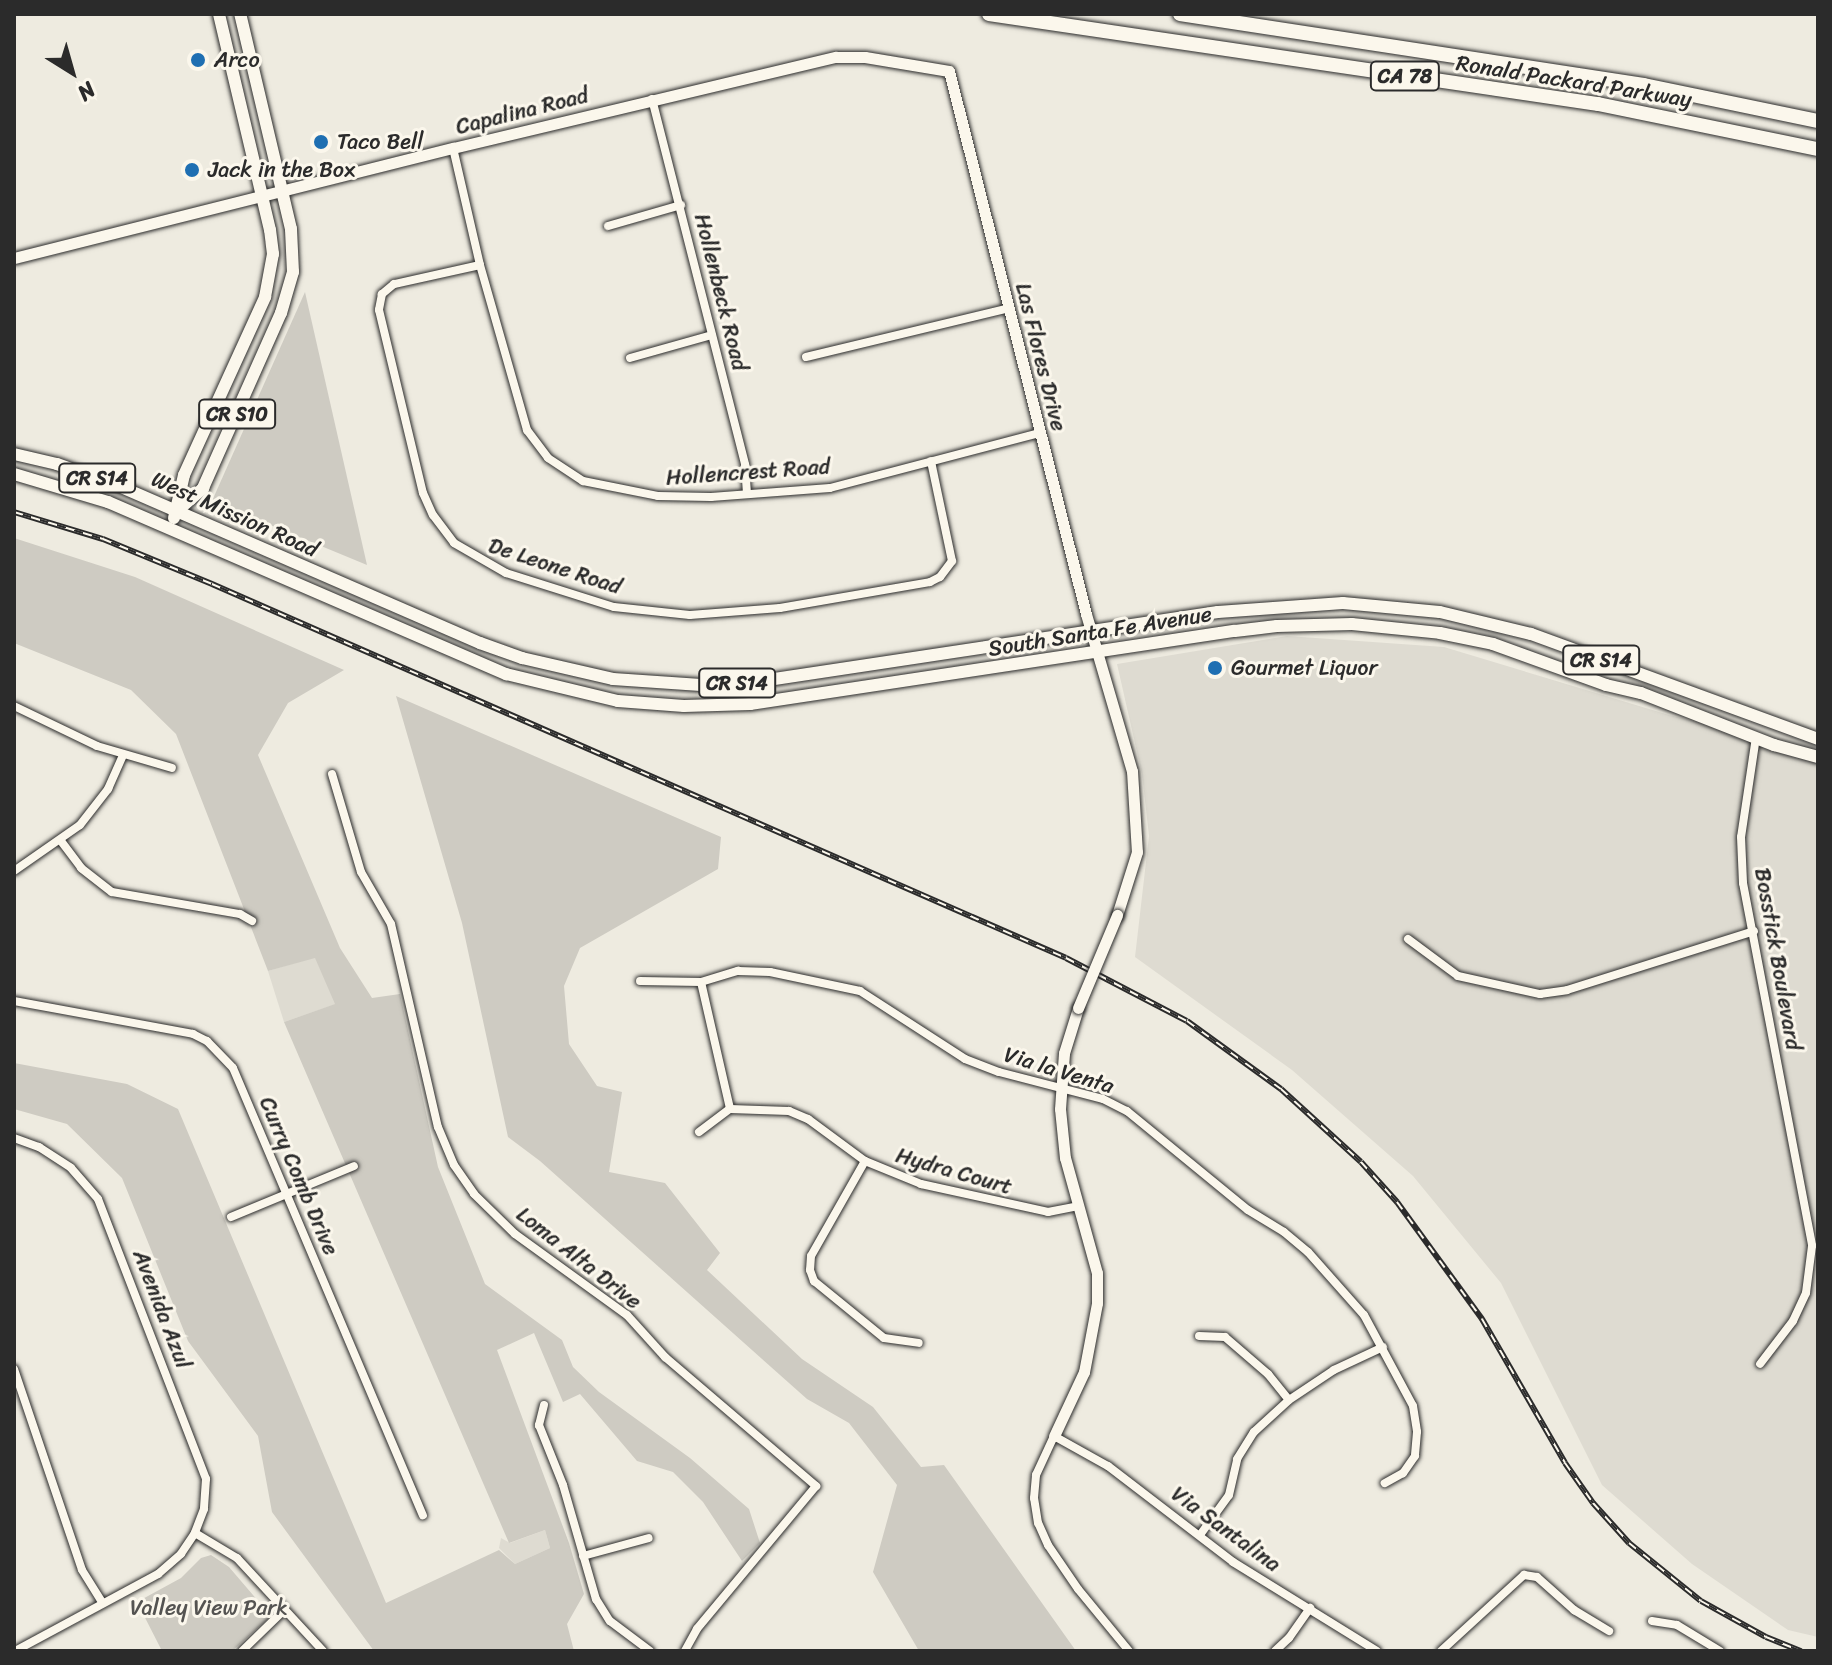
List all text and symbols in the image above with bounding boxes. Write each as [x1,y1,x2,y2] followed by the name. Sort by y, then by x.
[32,32,112,112] north arrow
[214,47,260,73] place label: Arco
[1454,49,1694,113] street label: Ronald Packard Parkway
[189,51,207,69] marker: Arco
[1369,60,1441,92] road number: CA 78
[69,71,105,112] text: N
[453,82,591,140] street label: Capalina Road
[337,129,424,155] place label: Taco Bell
[312,133,330,151] marker: Taco Bell
[208,157,356,183] place label: Jack in the Box
[183,161,201,179] marker: Jack in the Box
[689,211,753,373] street label: Hollenbeck Road
[1010,280,1072,434] street label: Las Flores Drive
[197,398,277,430] road number: CR S10
[665,453,831,491] street label: Hollencrest Road
[57,462,137,494] road number: CR S14
[148,465,322,563] street label: West Mission Road
[485,532,625,600] street label: De Leone Road
[986,600,1214,662] street label: South Santa Fe Avenue
[1561,644,1641,676] road number: CR S14
[1231,655,1377,681] place label: Gourmet Liquor
[1206,659,1224,677] marker: Gourmet Liquor
[697,667,777,699] road number: CR S14
[1749,866,1807,1052] street label: Bosstick Boulevard
[1001,1041,1117,1099] street label: Via la Venta
[254,1093,344,1259] street label: Curry Comb Drive
[893,1142,1015,1200] street label: Hydra Court
[511,1201,647,1315] street label: Loma Alta Drive
[127,1246,197,1372] street label: Avenida Azul
[1166,1481,1286,1577] street label: Via Santalina
[129,1595,289,1621] park label: Valley View Park

